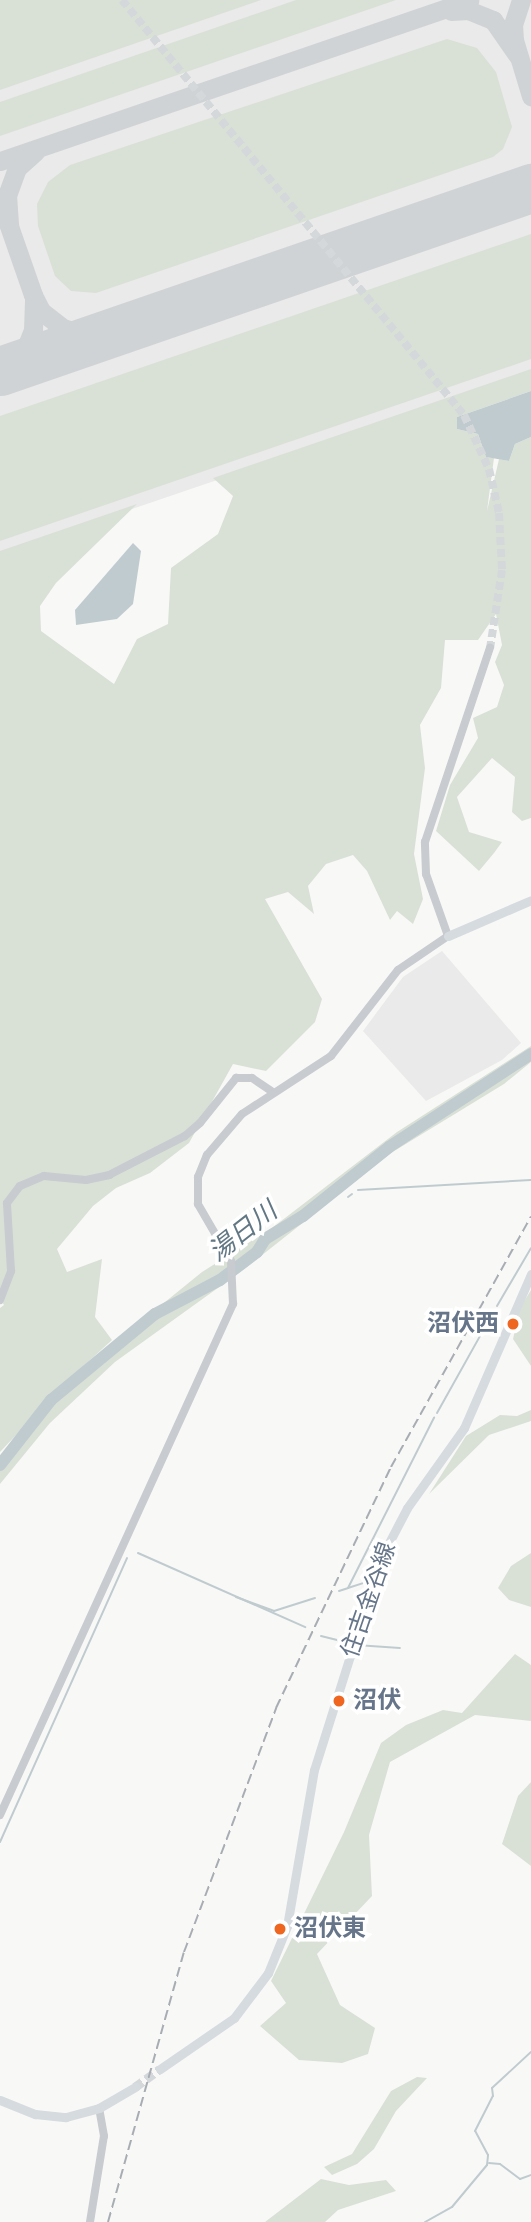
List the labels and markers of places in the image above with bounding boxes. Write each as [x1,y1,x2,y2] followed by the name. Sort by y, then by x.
[427,1310,499,1338] place label: 沼伏西
[505,1316,521,1332] marker: 沼伏西
[353,1687,401,1715] place label: 沼伏
[331,1693,347,1709] marker: 沼伏
[294,1915,366,1943] place label: 沼伏東
[272,1921,288,1937] marker: 沼伏東

